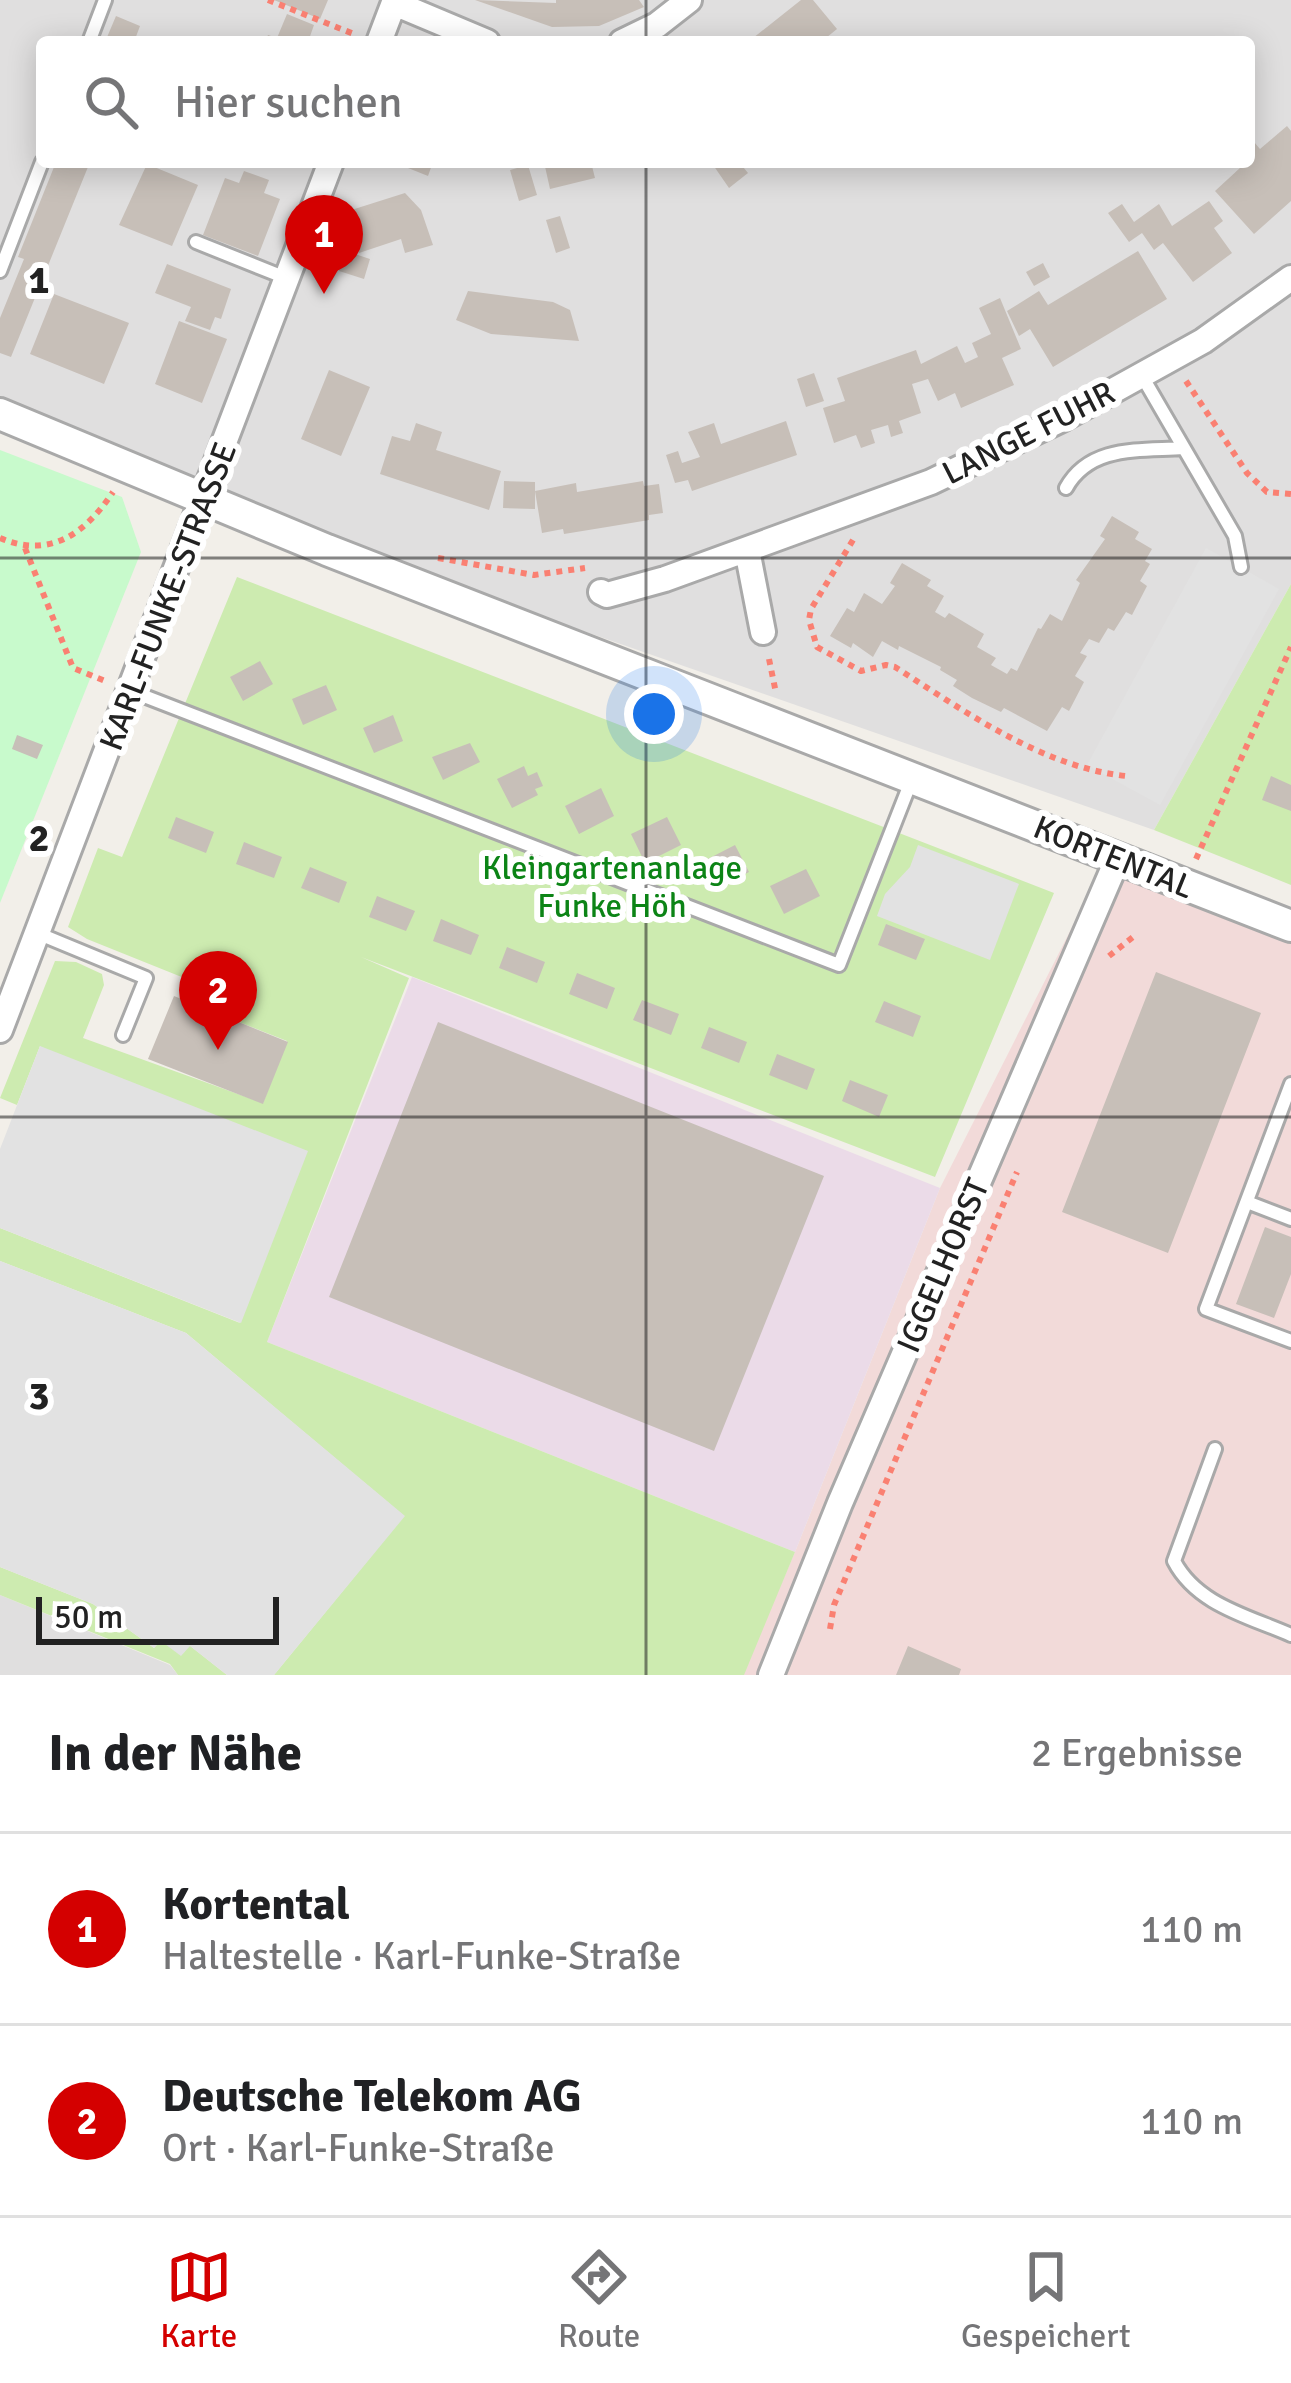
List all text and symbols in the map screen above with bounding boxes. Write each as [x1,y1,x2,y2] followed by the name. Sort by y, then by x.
[36,36,1255,168] search box
[78,69,144,135] icon: search
[174,75,403,130] text: Hier suchen
[285,195,363,294] pin: 1
[28,256,50,304] text: 1
[936,372,1122,494] street label: LANGE FUHR
[91,437,246,756] street label: KARL-FUNKE-STRASSE
[624,684,684,744] your location
[1027,807,1200,908] street label: KORTENTAL
[28,814,50,862] text: 2
[482,848,742,927] park label: Kleingartenanlage Funke Höh
[179,951,257,1050] pin: 2
[888,1172,998,1359] street label: IGGELHORST
[28,1372,50,1420] text: 3
[36,1591,279,1644] scale bar
[54,1597,123,1638] text: 50 m
[48,1722,302,1785] text: In der Nähe
[1031,1729,1243,1777] text: 2 Ergebnisse
[162,1877,350,1932] text: Kortental
[76,1905,98,1953] text: 1
[1140,1905,1243,1953] text: 110 m
[162,1932,681,1980] text: Haltestelle · Karl-Funke-Straße
[162,2069,582,2124] text: Deutsche Telekom AG
[76,2097,98,2145] text: 2
[1140,2097,1243,2145] text: 110 m
[162,2124,555,2172] text: Ort · Karl-Funke-Straße
[160,2244,237,2357] tab: Karte
[558,2244,640,2357] tab: Route
[961,2244,1131,2357] tab: Gespeichert

